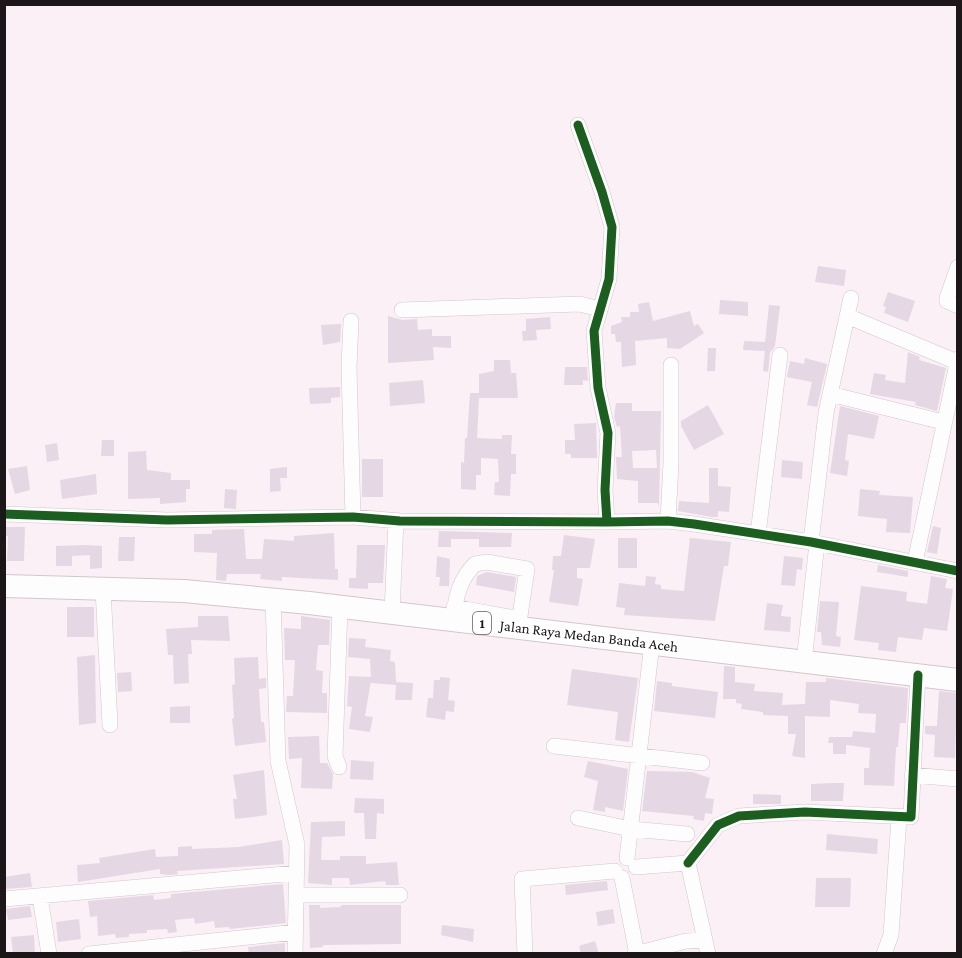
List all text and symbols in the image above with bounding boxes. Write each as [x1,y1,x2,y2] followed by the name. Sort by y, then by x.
[473,612,491,634] road number: 1
[497,617,679,656] street label: Jalan Raya Medan Banda Aceh

